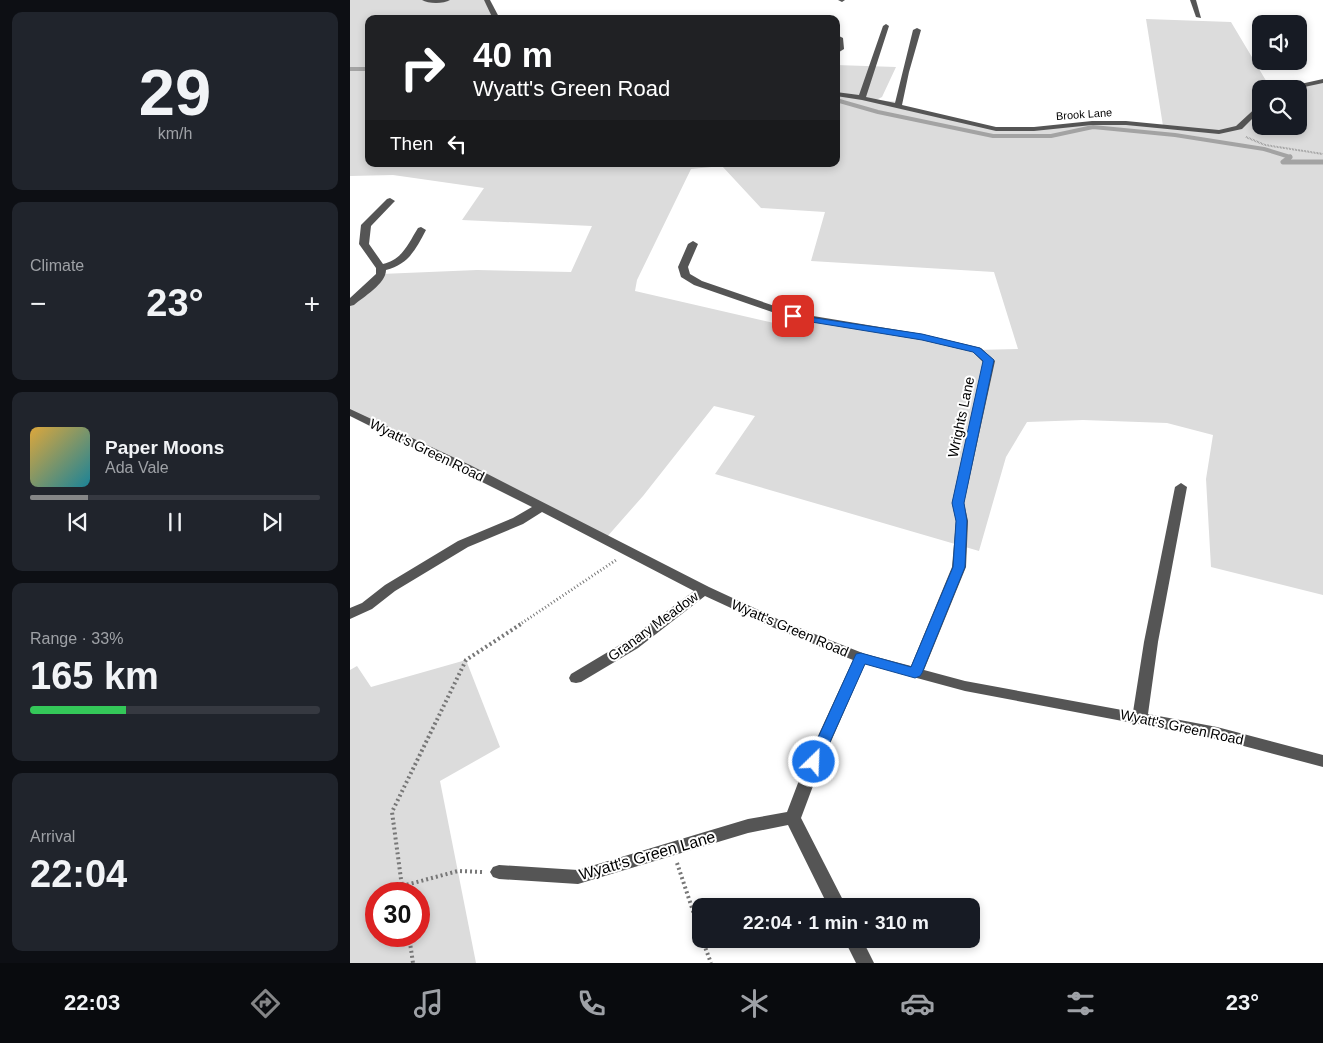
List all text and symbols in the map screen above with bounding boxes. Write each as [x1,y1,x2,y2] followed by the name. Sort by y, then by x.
[1252,15,1307,135] map controls
[1252,15,1307,70] button: sound
[390,35,455,100] icon: right
[473,35,553,74] text: 40 m
[139,56,211,129] text: 29
[473,76,670,101] text: Wyatt's Green Road
[1252,80,1307,135] button: search
[1056,106,1112,122] street label: Brook Lane
[158,125,192,142] text: km/h
[443,130,471,158] icon: left
[390,133,433,154] text: Then
[30,257,84,274] text: Climate
[146,282,204,324] text: 23°
[30,288,46,319] text: −
[304,288,320,319] text: +
[772,295,814,337] pin
[779,302,807,330] icon: arrive
[945,375,977,459] street label: Wrights Lane
[367,415,487,485] street label: Wyatt's Green Road
[105,437,224,458] text: Paper Moons
[105,459,169,476] text: Ada Vale
[64,508,92,536] icon: previous
[161,508,189,536] icon: pause
[258,508,286,536] icon: next
[605,587,702,664] street label: Granary Meadow
[729,596,851,660] street label: Wyatt's Green Road
[30,630,123,647] text: Range · 33%
[30,655,159,697] text: 165 km
[1119,706,1245,748] street label: Wyatt's Green Road
[787,735,839,787] position arrow
[30,828,75,845] text: Arrival
[577,828,717,883] street label: Wyatt's Green Lane
[30,853,127,895] text: 22:04
[365,882,430,947] speed limit sign: 30
[743,912,929,933] text: 22:04 · 1 min · 310 m
[248,986,283,1021] icon: directions
[411,986,446,1021] icon: music
[574,986,609,1021] icon: phone
[737,986,772,1021] icon: climate
[900,986,935,1021] icon: car
[1063,986,1098,1021] icon: filters
[64,990,120,1015] text: 22:03
[1226,990,1259,1015] text: 23°

